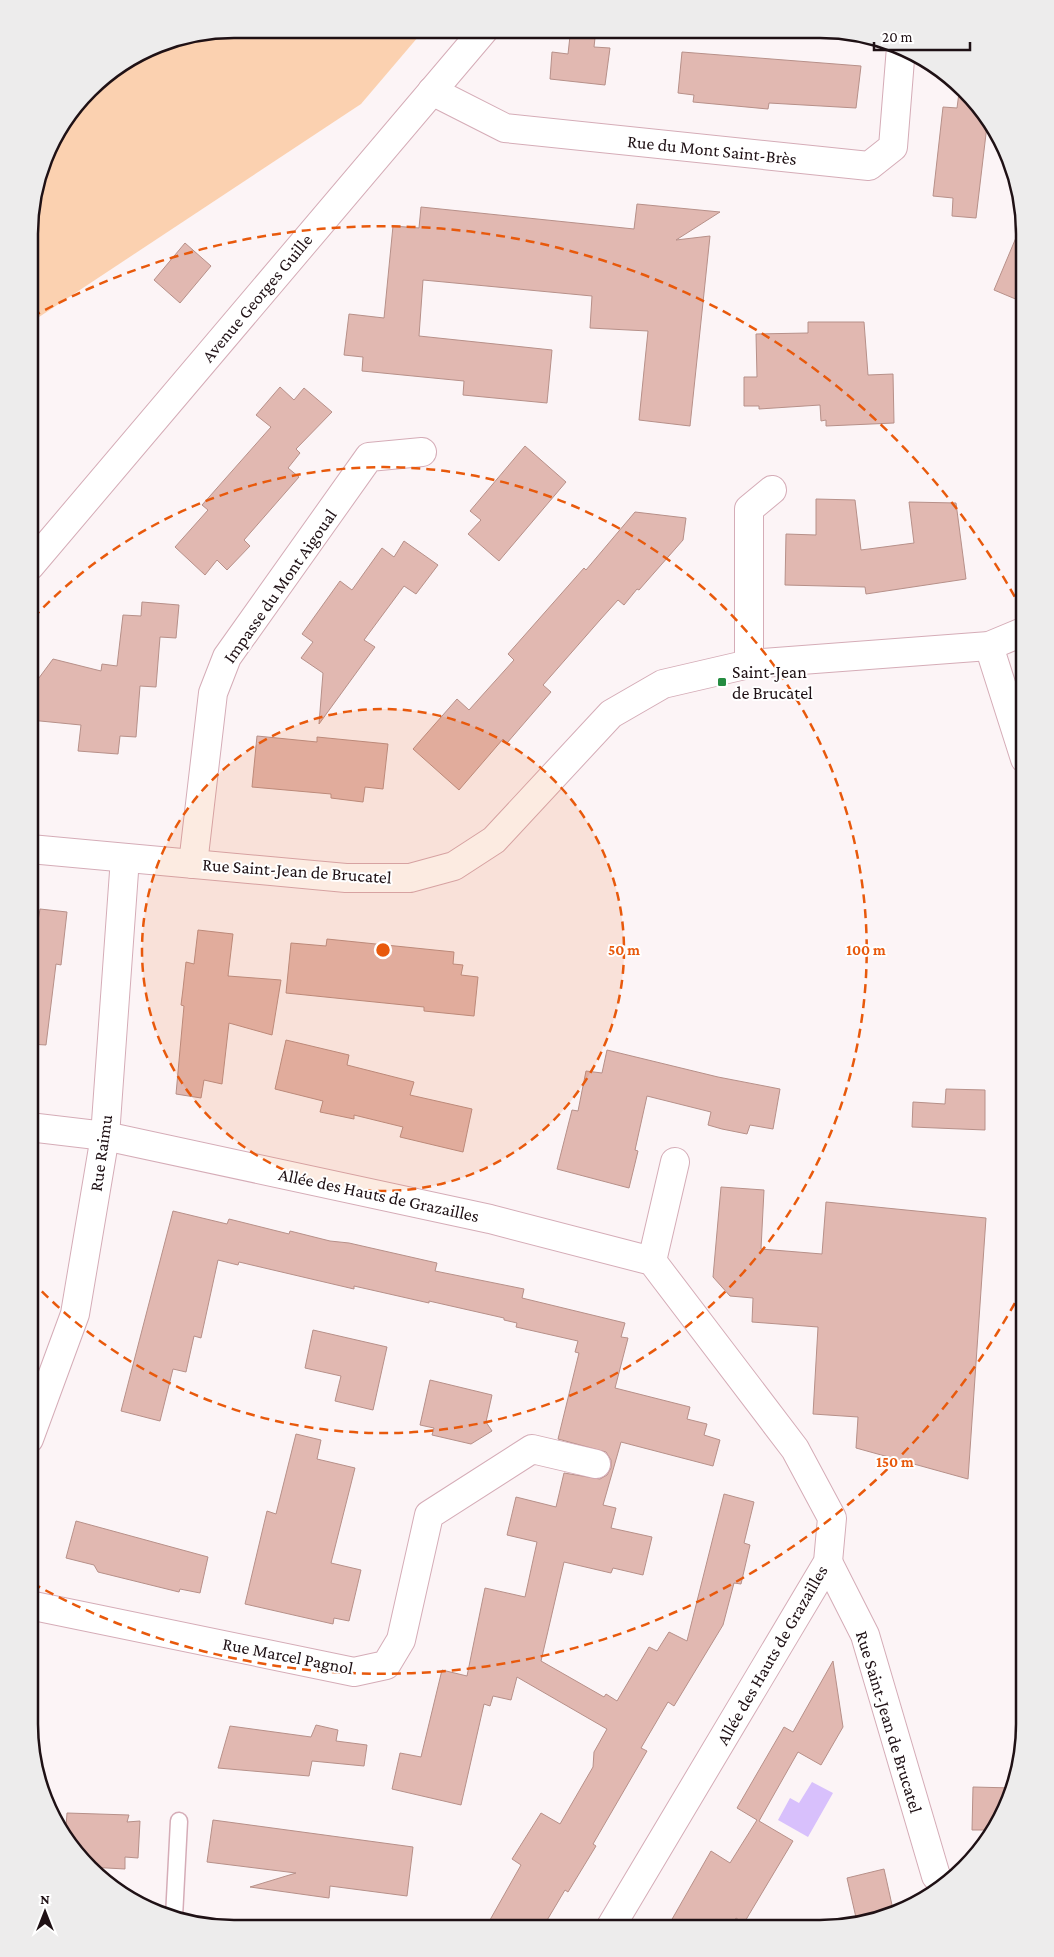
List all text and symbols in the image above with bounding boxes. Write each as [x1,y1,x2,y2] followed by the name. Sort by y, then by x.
[874,20,970,52] scale bar
[882,29,913,45] text: 20 m
[626,131,798,169] street label: Rue du Mont Saint-Brès
[198,230,316,366] street label: Avenue Georges Guille
[219,505,341,667] street label: Impasse du Mont Aigoual
[732,662,813,703] place label: Saint-Jean de Brucatel
[716,676,728,688] marker: Saint-Jean de Brucatel
[202,854,393,888] street label: Rue Saint-Jean de Brucatel
[374,941,392,959] centre of rings
[608,942,640,958] text: 50 m
[846,942,886,958] text: 100 m
[86,1113,116,1193] street label: Rue Raimu
[277,1164,481,1226] street label: Allée des Hauts de Grazailles
[876,1454,914,1470] text: 150 m
[712,1562,832,1748] street label: Allée des Hauts de Grazailles
[852,1628,926,1816] street label: Rue Saint-Jean de Brucatel
[221,1634,355,1678] street label: Rue Marcel Pagnol
[20,1887,70,1937] north arrow
[40,1891,50,1907] text: N

